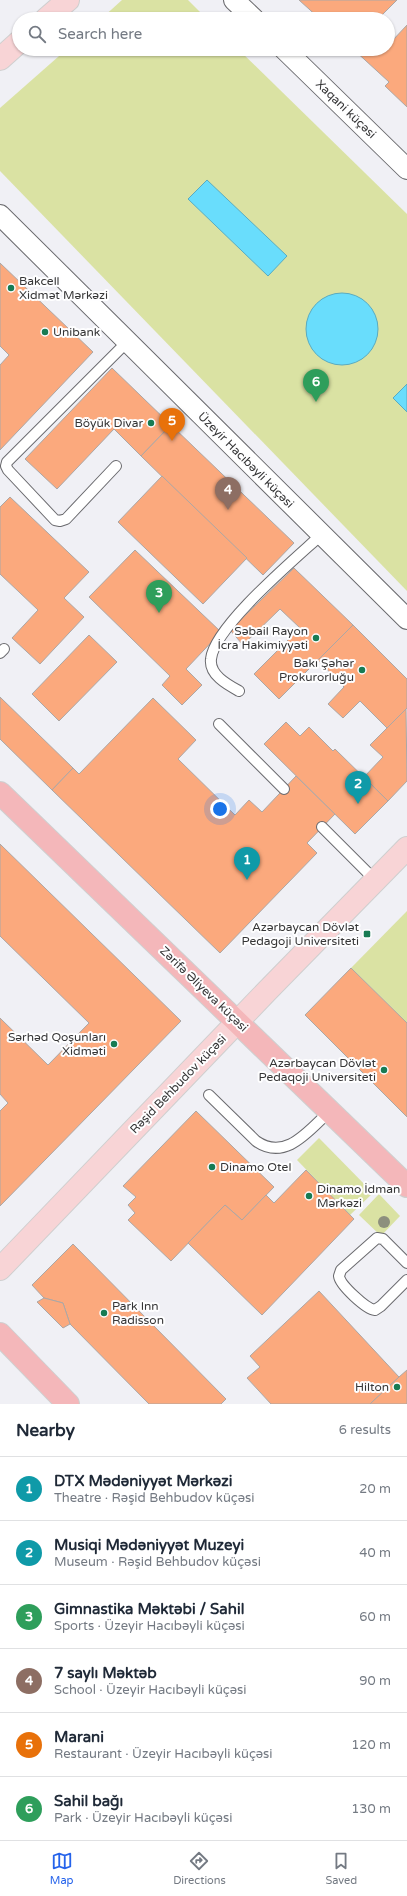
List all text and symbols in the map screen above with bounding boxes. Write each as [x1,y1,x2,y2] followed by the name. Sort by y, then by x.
[12,12,395,56] search box
[26,23,48,45] icon: search
[58,25,142,43] text: Search here
[313,77,379,141] street label: Xaqani küçəsi
[19,274,108,302] place label: Bakcell Xidmət Mərkəzi
[6,283,16,293] marker: Bakcell Xidmət Mərkəzi
[53,325,101,339] place label: Unibank
[40,327,50,337] marker: Unibank
[303,369,329,402] pin: 6
[159,408,185,441] pin: 5
[195,409,297,511] street label: Üzeyir Hacıbəyli küçəsi
[75,416,143,430] place label: Böyük Divar
[146,418,156,428] marker: Böyük Divar
[215,477,241,510] pin: 4
[146,580,172,613] pin: 3
[217,624,308,652] place label: Səbail Rayon İcra Hakimiyyəti
[311,633,321,643] marker: Səbail Rayon İcra Hakimiyyəti
[279,656,354,684] place label: Bakı Şəhər Prokurorluğu
[357,665,367,675] marker: Bakı Şəhər Prokurorluğu
[345,771,371,804] pin: 2
[210,799,230,819] your location
[234,847,260,880] pin: 1
[242,920,359,948] place label: Azərbaycan Dövlət Pedagoji Universiteti
[362,929,372,939] marker: Azərbaycan Dövlət Pedagoji Universiteti
[157,943,251,1035] street label: Zərifə Əliyeva küçəsi
[8,1030,106,1058] place label: Sərhəd Qoşunları Xidməti
[127,1032,229,1136] street label: Rəşid Behbudov küçəsi
[109,1039,119,1049] marker: Sərhəd Qoşunları Xidməti
[259,1056,376,1084] place label: Azərbaycan Dövlət Pedaqoji Universiteti
[379,1065,389,1075] marker: Azərbaycan Dövlət Pedaqoji Universiteti
[220,1160,291,1174] place label: Dinamo Otel
[207,1162,217,1172] marker: Dinamo Otel
[317,1182,400,1210] place label: Dinamo İdman Mərkəzi
[304,1191,314,1201] marker: Dinamo İdman Mərkəzi
[112,1299,164,1327] place label: Park Inn Radisson
[99,1308,109,1318] marker: Park Inn Radisson
[355,1380,389,1394] place label: Hilton
[392,1382,402,1392] marker: Hilton
[16,1420,75,1441] text: Nearby
[339,1422,391,1438] text: 6 results
[54,1472,232,1490] text: DTX Mədəniyyət Mərkəzi
[25,1481,33,1497] text: 1
[359,1481,391,1497] text: 20 m
[54,1490,255,1506] text: Theatre · Rəşid Behbudov küçəsi
[54,1536,244,1554] text: Musiqi Mədəniyyət Muzeyi
[25,1545,33,1561] text: 2
[359,1545,391,1561] text: 40 m
[54,1554,261,1570] text: Museum · Rəşid Behbudov küçəsi
[54,1600,244,1618] text: Gimnastika Məktəbi / Sahil
[25,1609,33,1625] text: 3
[359,1609,391,1625] text: 60 m
[54,1618,245,1634] text: Sports · Üzeyir Hacıbəyli küçəsi
[54,1664,157,1682] text: 7 saylı Məktəb
[25,1673,33,1689] text: 4
[359,1673,391,1689] text: 90 m
[54,1682,247,1698] text: School · Üzeyir Hacıbəyli küçəsi
[54,1728,104,1746] text: Marani
[25,1737,33,1753] text: 5
[351,1737,391,1753] text: 120 m
[54,1746,273,1762] text: Restaurant · Üzeyir Hacıbəyli küçəsi
[54,1792,123,1810] text: Sahil bağı
[25,1801,33,1817] text: 6
[351,1801,391,1817] text: 130 m
[54,1810,232,1826] text: Park · Üzeyir Hacıbəyli küçəsi
[50,1850,74,1887] tab: Map
[173,1850,226,1887] tab: Directions
[325,1850,357,1887] tab: Saved

